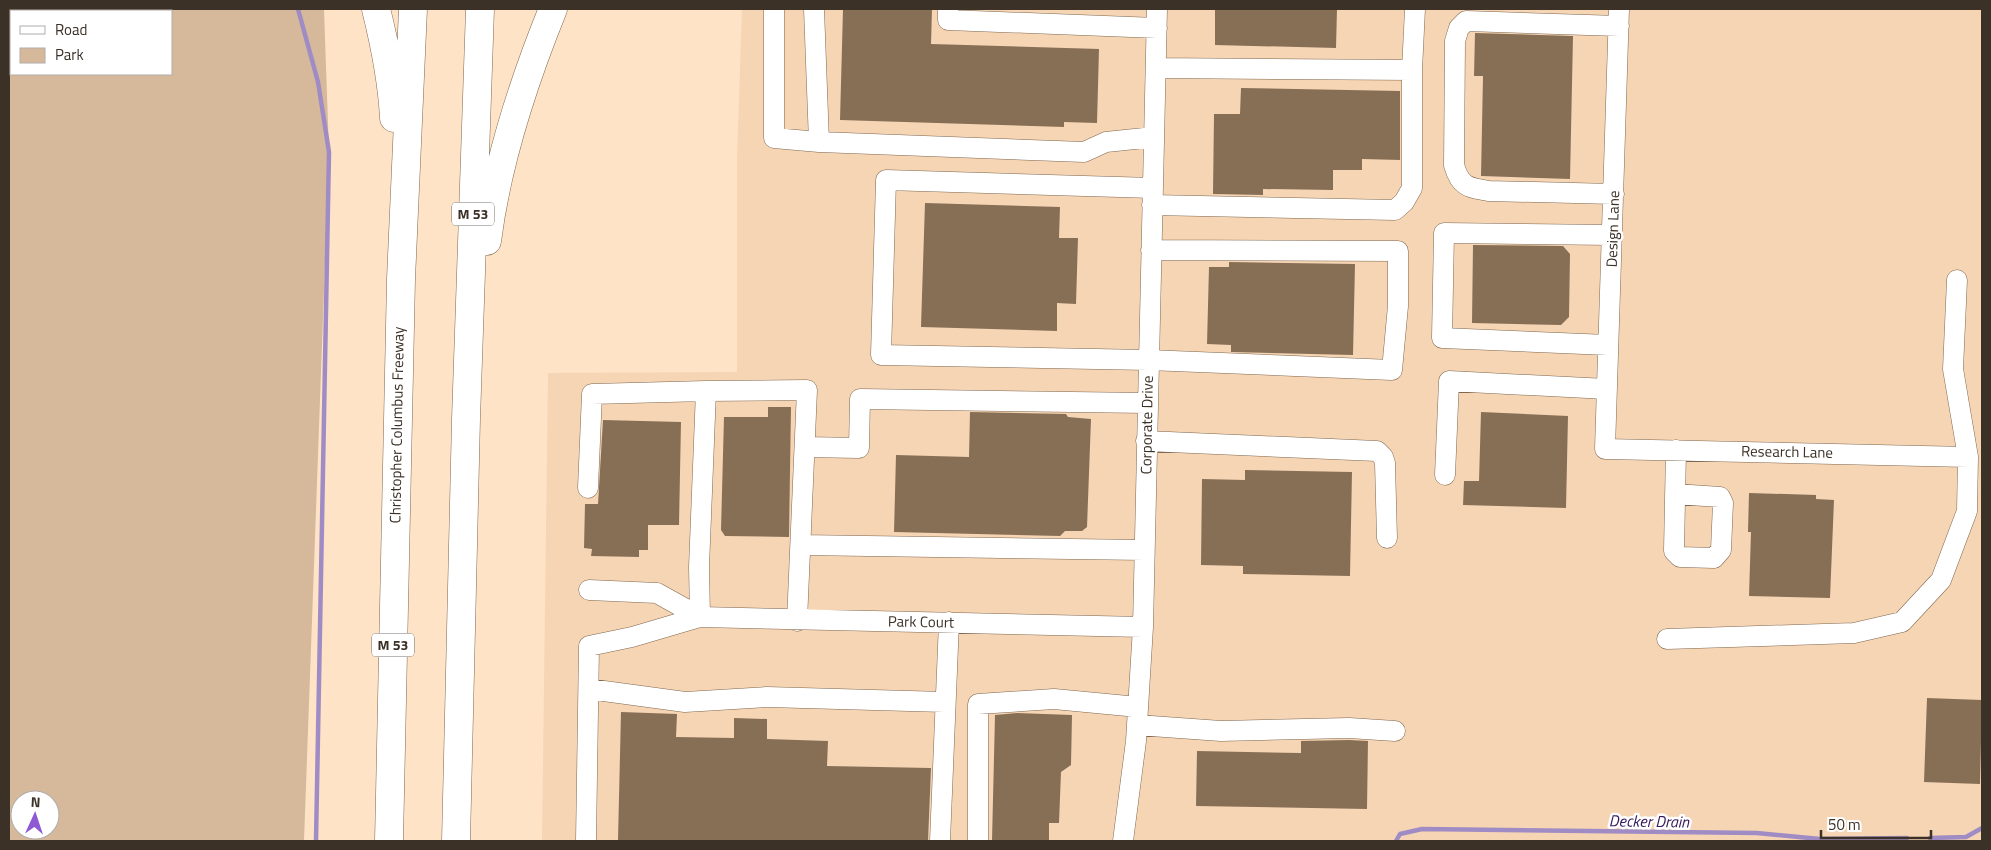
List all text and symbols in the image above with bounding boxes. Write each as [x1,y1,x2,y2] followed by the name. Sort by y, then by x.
[10,10,172,75] legend
[55,18,87,41] text: Road
[55,43,84,66] text: Park
[1600,190,1625,268] street label: Design Lane
[452,202,494,225] road number: M 53
[383,326,410,523] street label: Christopher Columbus Freeway
[1134,375,1159,474] street label: Corporate Drive
[1741,439,1833,464] street label: Research Lane
[888,609,955,634] street label: Park Court
[372,634,414,656] road number: M 53
[10,790,60,840] north arrow
[30,791,41,812] text: N
[1609,808,1690,834] water label: Decker Drain
[1821,808,1931,840] scale bar
[1828,813,1861,836] text: 50 m

